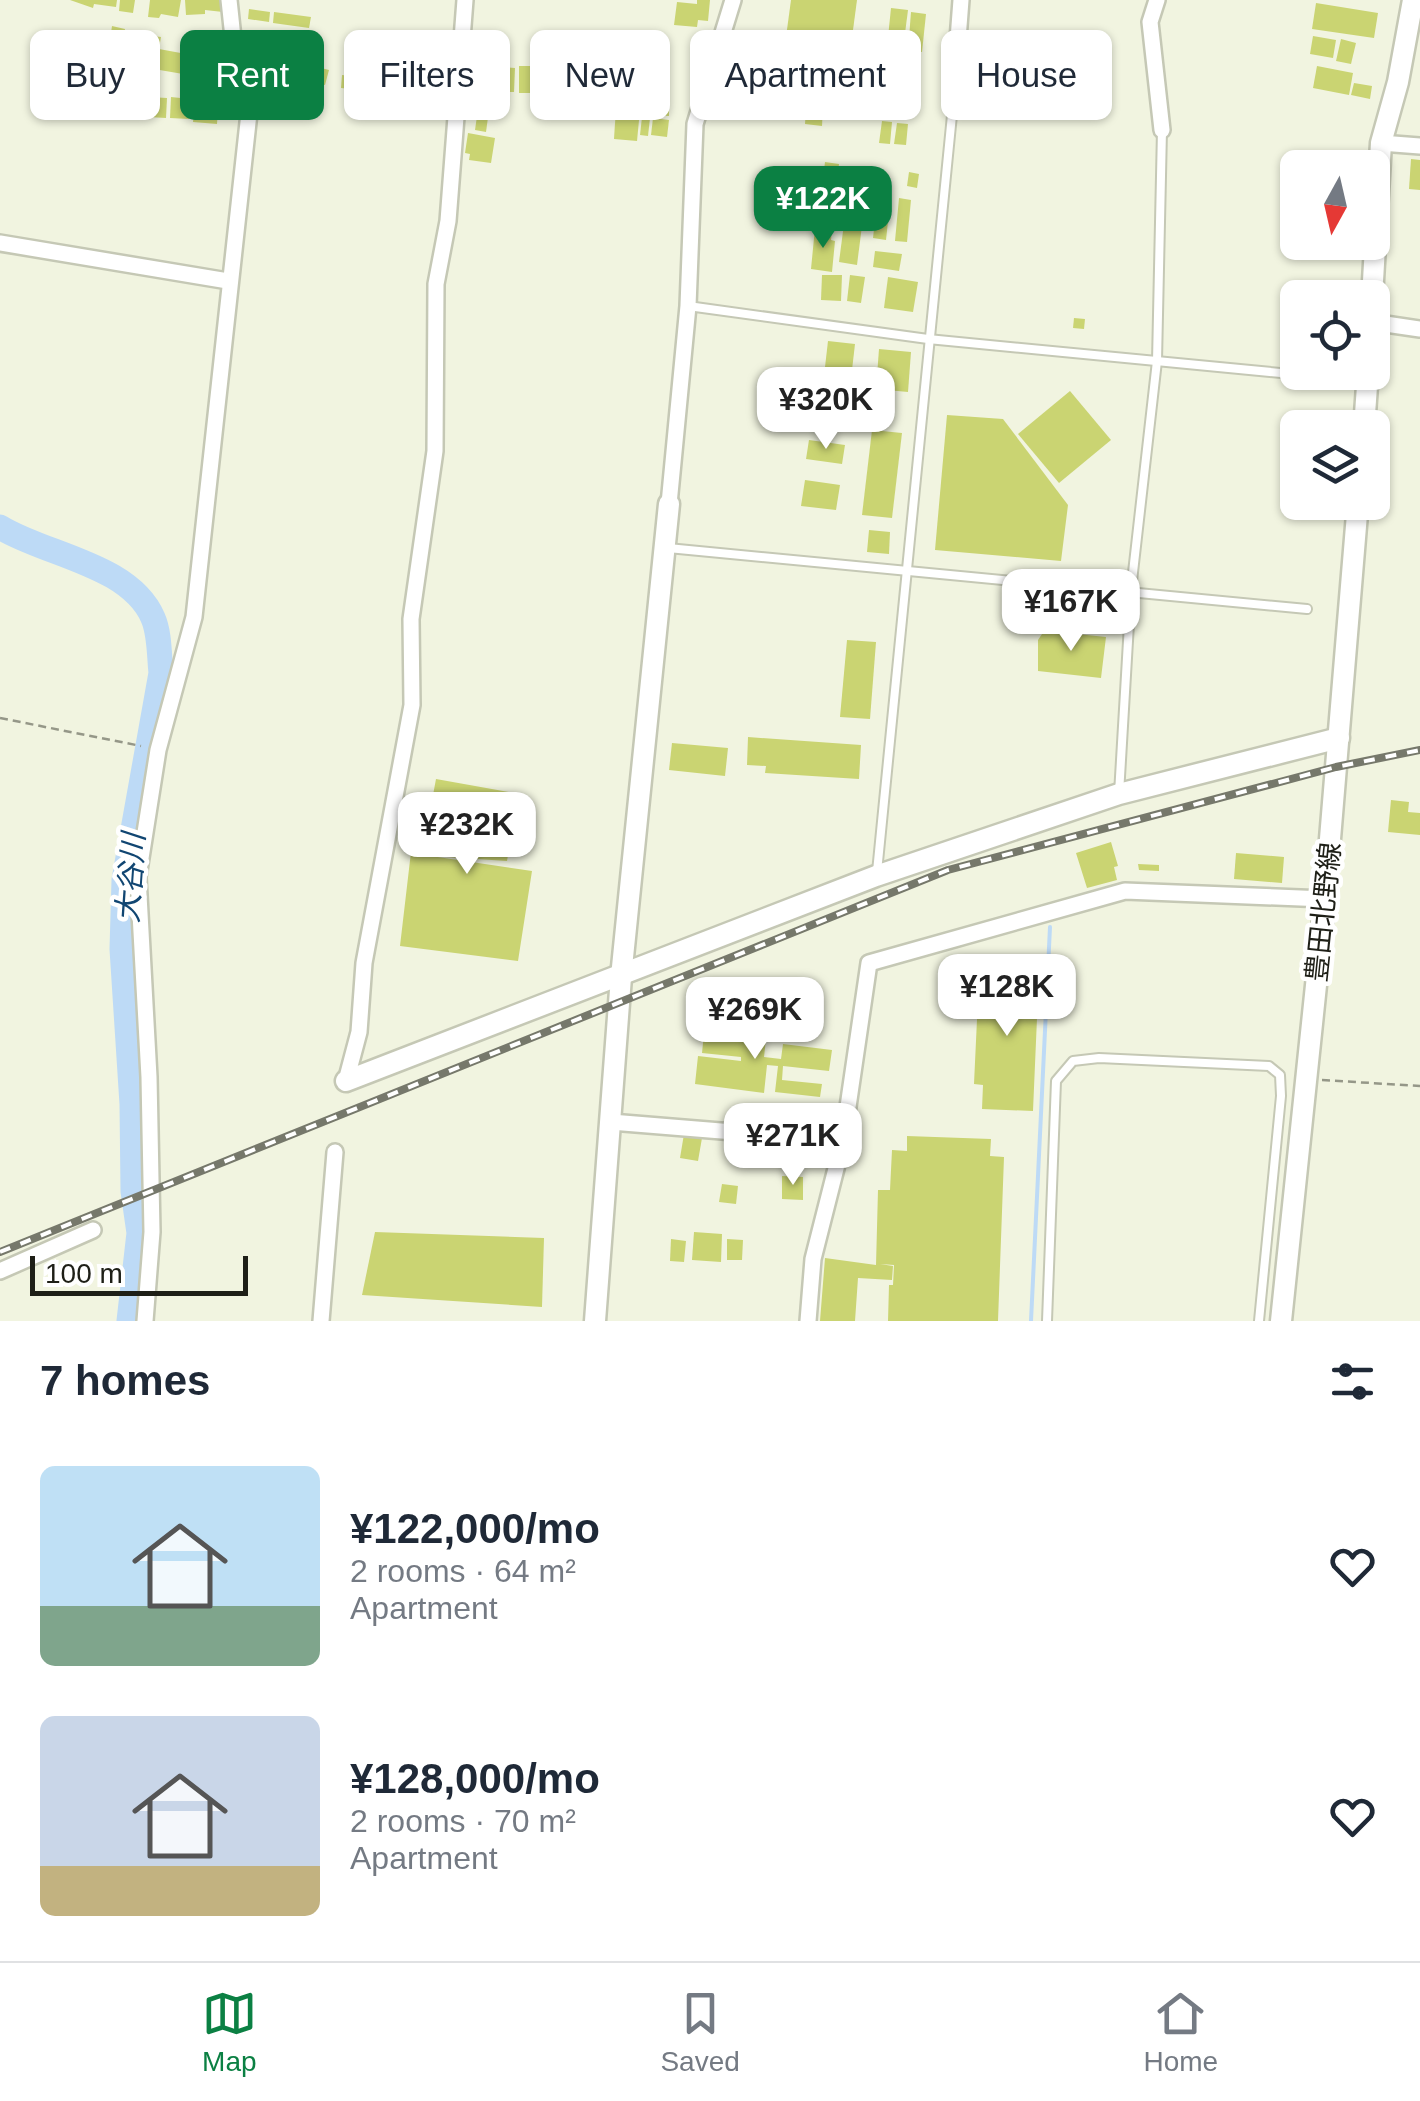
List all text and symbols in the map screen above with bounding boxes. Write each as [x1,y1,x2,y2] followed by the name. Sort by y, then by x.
[30,30,160,120] chip: Buy
[180,30,324,120] chip: Rent
[344,30,510,120] chip: Filters
[530,30,670,120] chip: New
[690,30,921,120] chip: Apartment
[941,30,1112,120] chip: House
[1280,150,1390,260] north arrow
[1280,150,1390,520] map controls
[753,166,893,251] pin: ¥122K
[776,180,870,216] text: ¥122K
[1280,280,1390,390] button: locate
[756,367,896,452] pin: ¥320K
[779,381,873,417] text: ¥320K
[1280,410,1390,520] button: layers
[1001,569,1141,654] pin: ¥167K
[1024,583,1118,619] text: ¥167K
[397,792,537,877] pin: ¥232K
[420,806,514,842] text: ¥232K
[111,829,150,924] water label: 大谷川
[1301,841,1346,983] street label: 豊田北野線
[937,954,1077,1039] pin: ¥128K
[960,968,1054,1004] text: ¥128K
[685,977,825,1062] pin: ¥269K
[708,991,802,1027] text: ¥269K
[723,1103,863,1188] pin: ¥271K
[746,1117,840,1153] text: ¥271K
[30,1251,248,1296] scale bar
[45,1258,123,1289] text: 100 m
[1325,1354,1380,1409] icon: filters
[40,1357,210,1404] text: 7 homes
[350,1505,600,1552] text: ¥122,000/mo
[120,1506,240,1626] icon: home
[1325,1539,1380,1594] icon: heart
[350,1553,576,1589] text: 2 rooms · 64 m²
[350,1590,498,1626] text: Apartment
[350,1755,600,1802] text: ¥128,000/mo
[120,1756,240,1876] icon: home
[1325,1789,1380,1844] icon: heart
[350,1803,576,1839] text: 2 rooms · 70 m²
[350,1840,498,1876] text: Apartment
[202,1986,257,2078] tab: Map
[660,1986,740,2078] tab: Saved
[1143,1986,1218,2078] tab: Home

